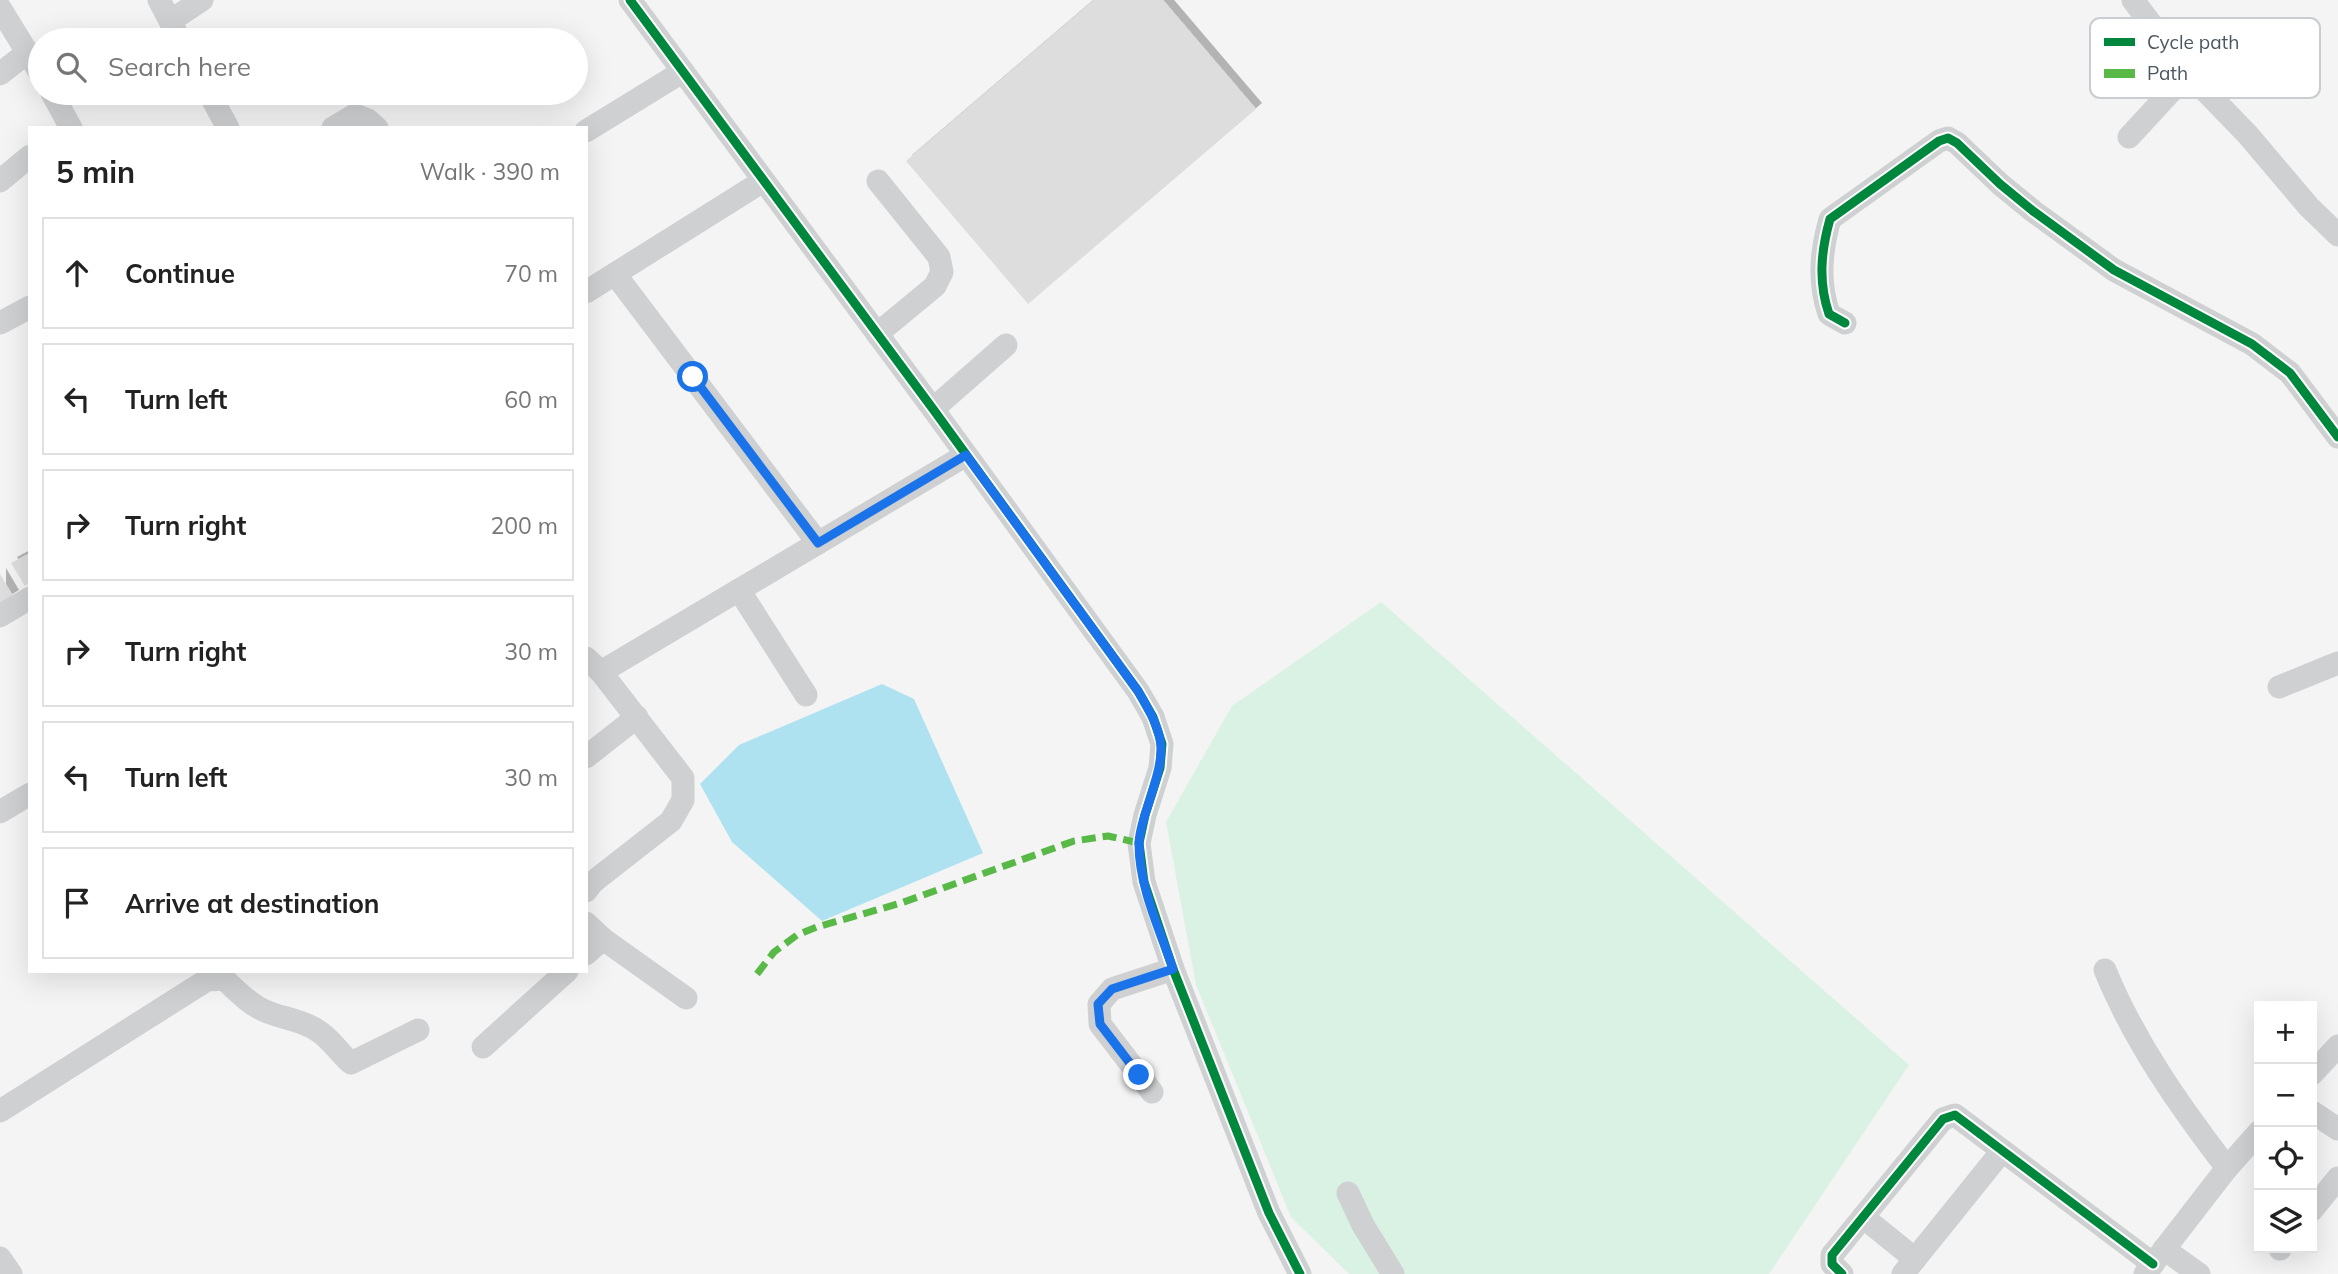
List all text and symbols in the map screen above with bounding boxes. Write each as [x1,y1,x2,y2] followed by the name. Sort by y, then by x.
[2090,18,2320,98] legend
[28,28,588,105] search box
[2147,30,2239,54] text: Cycle path
[52,48,90,86] icon: search
[108,50,251,83] text: Search here
[2147,61,2188,85] text: Path
[56,153,135,191] text: 5 min
[420,157,560,186] text: Walk · 390 m
[58,254,96,292] icon: ahead
[125,257,235,290] text: Continue
[504,259,558,288] text: 70 m
[677,361,708,392] route start
[58,380,96,418] icon: left
[125,383,227,416] text: Turn left
[504,385,558,414] text: 60 m
[58,506,96,544] icon: right
[125,509,246,542] text: Turn right
[490,511,558,540] text: 200 m
[58,632,96,670] icon: right
[125,635,246,668] text: Turn right
[504,637,558,666] text: 30 m
[58,758,96,796] icon: left
[125,761,227,794] text: Turn left
[504,763,558,792] text: 30 m
[58,884,96,922] icon: arrive
[125,887,380,920] text: Arrive at destination
[2254,1001,2317,1253] map controls
[2254,1001,2317,1064] button: +
[1123,1059,1154,1090] route end
[2254,1064,2317,1127] button: −
[2254,1127,2317,1190] button: locate
[2254,1190,2317,1253] button: layers

